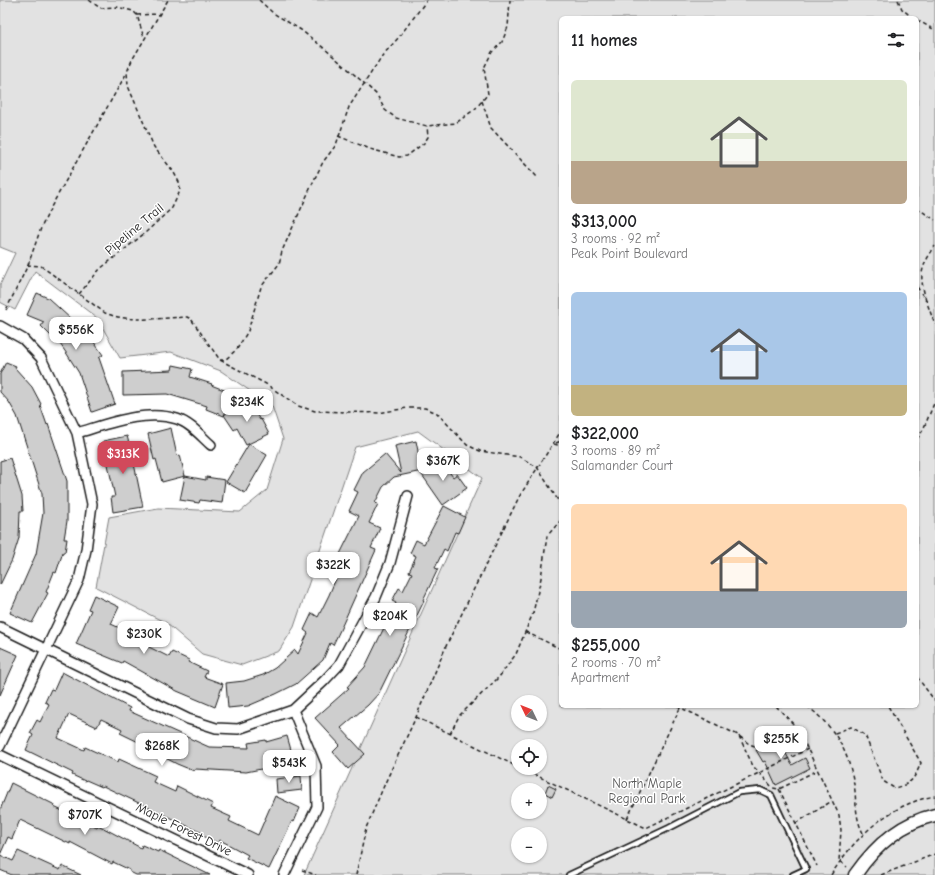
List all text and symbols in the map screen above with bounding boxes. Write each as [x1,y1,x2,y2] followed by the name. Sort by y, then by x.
[885,29,907,51] icon: filters
[571,31,637,50] text: 11 homes
[703,106,775,178] icon: home
[102,200,166,258] street label: Pipeline Trail
[571,212,637,231] text: $313,000
[571,231,660,246] text: 3 rooms · 92 m²
[571,246,688,261] text: Peak Point Boulevard
[48,317,104,351] pin: $556K
[703,318,775,390] icon: home
[58,322,94,337] text: $556K
[219,389,275,423] pin: $234K
[230,394,264,409] text: $234K
[571,424,639,443] text: $322,000
[95,441,151,475] pin: $313K
[571,443,660,458] text: 3 rooms · 89 m²
[106,446,140,461] text: $313K
[415,448,471,482] pin: $367K
[426,453,460,468] text: $367K
[571,458,672,473] text: Salamander Court
[703,530,775,602] icon: home
[305,552,361,586] pin: $322K
[316,557,350,572] text: $322K
[362,603,418,637] pin: $204K
[372,608,408,623] text: $204K
[116,621,172,655] pin: $230K
[126,626,162,641] text: $230K
[571,636,640,655] text: $255,000
[571,655,660,670] text: 2 rooms · 70 m²
[571,670,629,685] text: Apartment
[511,695,547,731] north arrow
[511,695,547,863] map controls
[753,726,809,760] pin: $255K
[763,731,799,746] text: $255K
[134,733,190,767] pin: $268K
[144,738,180,753] text: $268K
[511,739,547,775] button: locate
[261,750,317,784] pin: $543K
[272,755,306,770] text: $543K
[609,776,686,806] park label: North Maple Regional Park
[511,783,547,819] button: +
[134,799,235,859] street label: Maple Forest Drive
[57,802,113,836] pin: $707K
[68,807,102,822] text: $707K
[511,827,547,863] button: −

